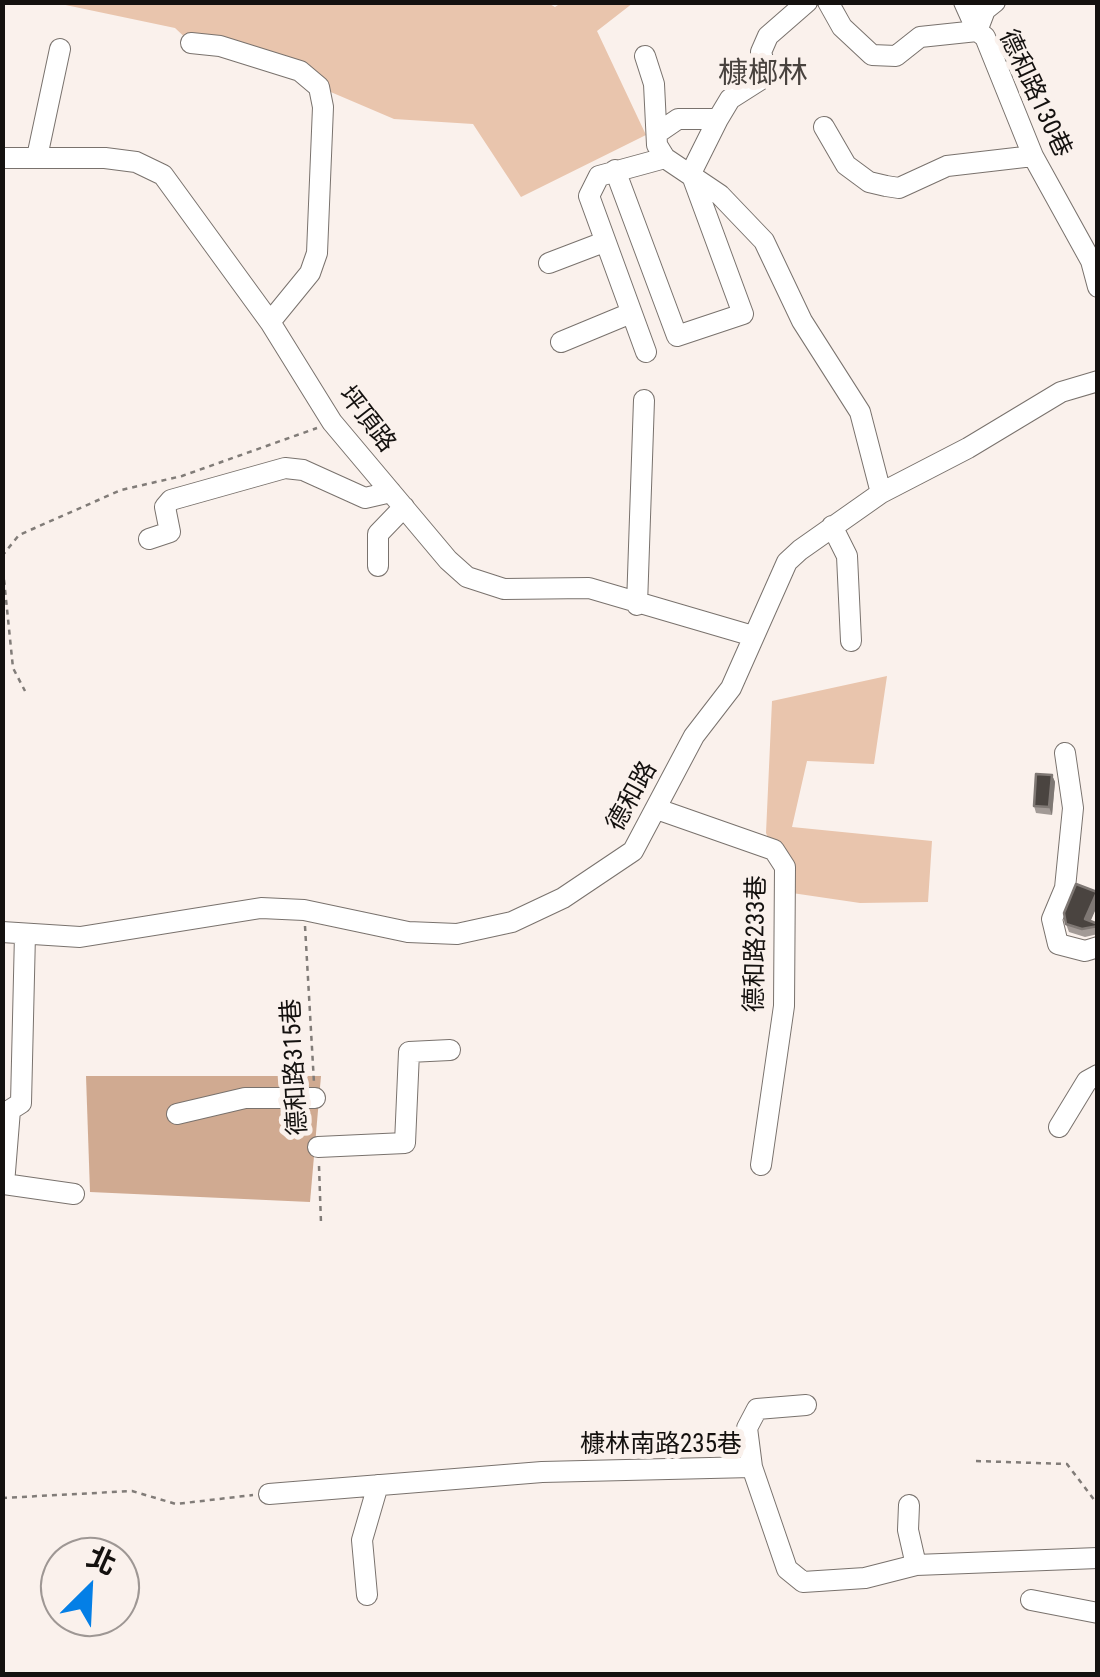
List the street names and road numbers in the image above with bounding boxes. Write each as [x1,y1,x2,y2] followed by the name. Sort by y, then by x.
[991,26,1077,162] street label: 德和路130巷
[331,381,401,459] street label: 坪頂路
[602,757,664,837] street label: 德和路
[741,875,773,1013] street label: 德和路233巷
[277,998,315,1136] street label: 德和路315巷
[580,1431,742,1461] street label: 槺林南路235巷

